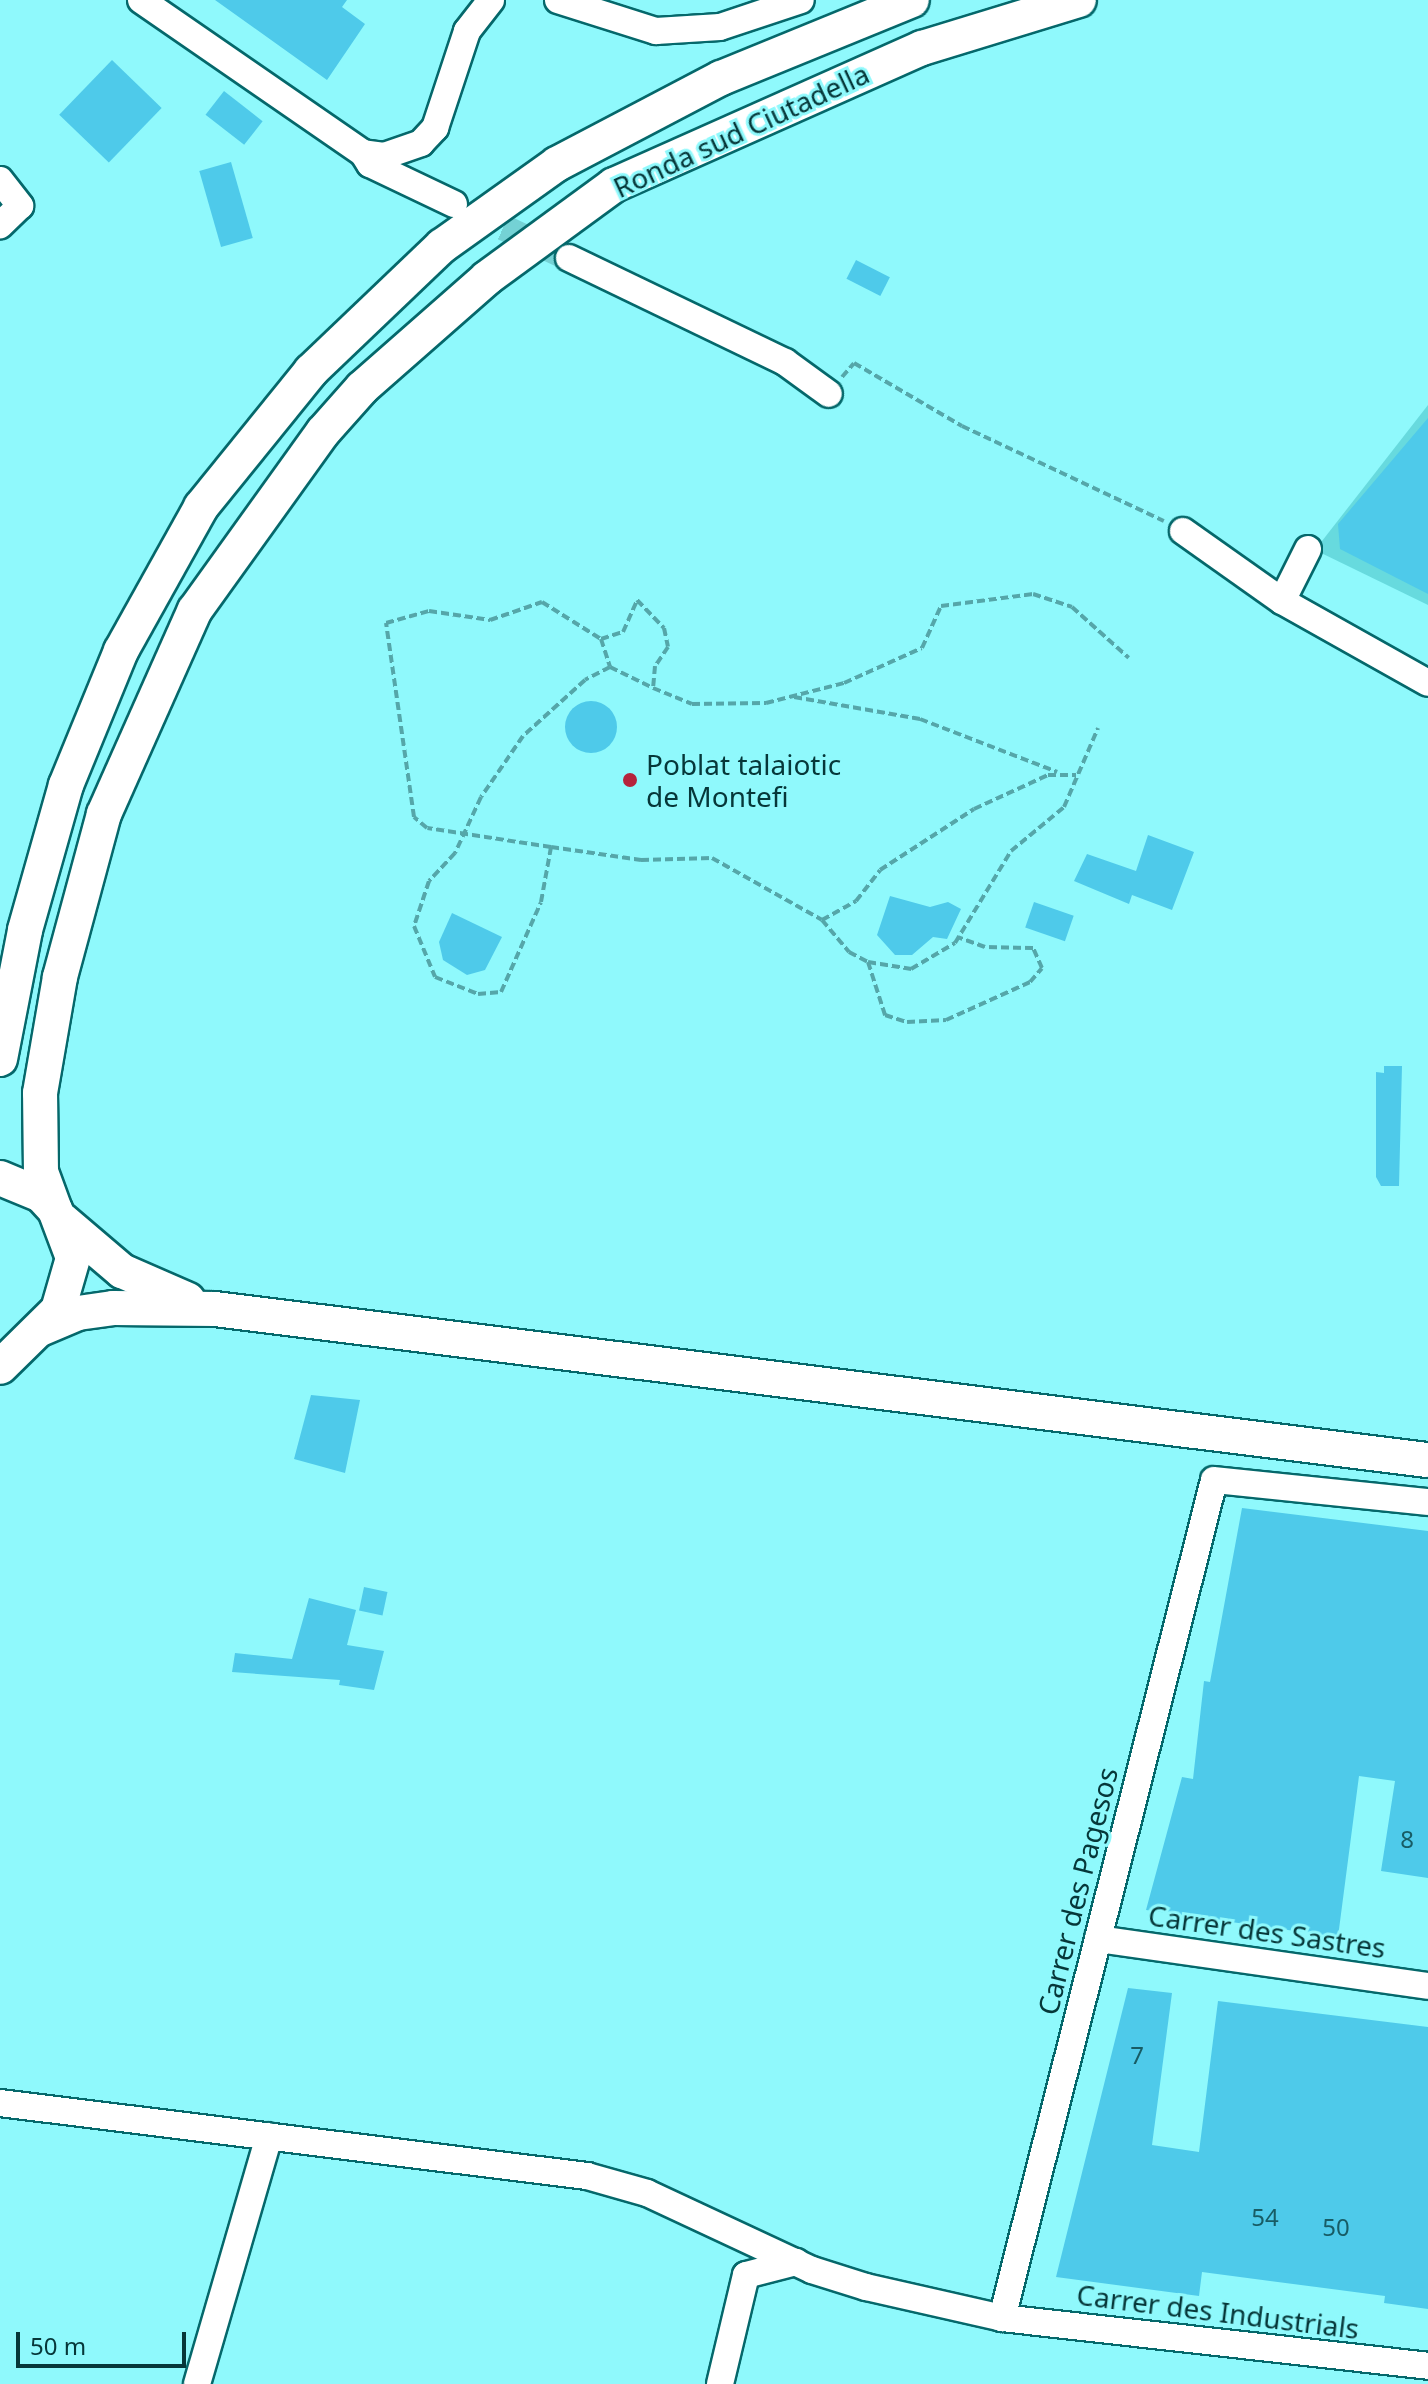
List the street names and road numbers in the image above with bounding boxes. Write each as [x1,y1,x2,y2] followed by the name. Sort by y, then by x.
[608,56,874,204] street label: Ronda sud Ciutadella
[1030,1764,1124,2018] street label: Carrer des Pagesos
[1146,1898,1388,1964] street label: Carrer des Sastres
[1075,2277,1361,2345] street label: Carrer des Industrials

